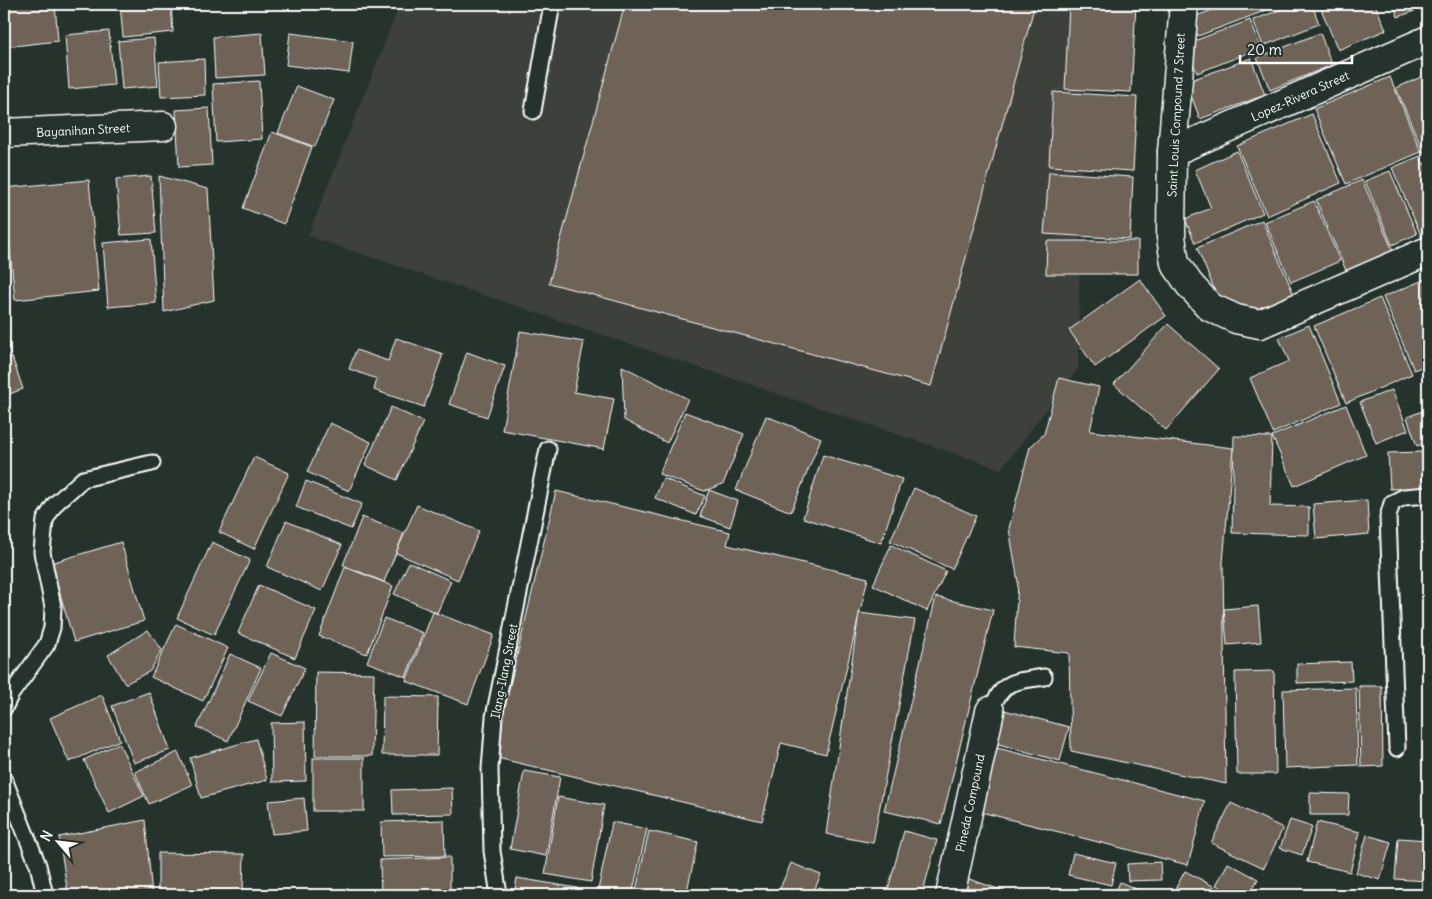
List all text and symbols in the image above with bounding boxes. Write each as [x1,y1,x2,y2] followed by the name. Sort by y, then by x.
[1240,32,1352,64] scale bar
[1164,33,1188,197] street label: Saint Louis Compound 7 Street
[1247,40,1282,59] text: 20 m
[1249,68,1351,124] street label: Lopez-Rivera Street
[36,120,130,140] street label: Bayanihan Street
[487,622,521,720] street label: Ilang-Ilang Street
[952,753,988,853] street label: Pineda Compound
[32,816,82,866] north arrow
[36,827,57,844] text: N

